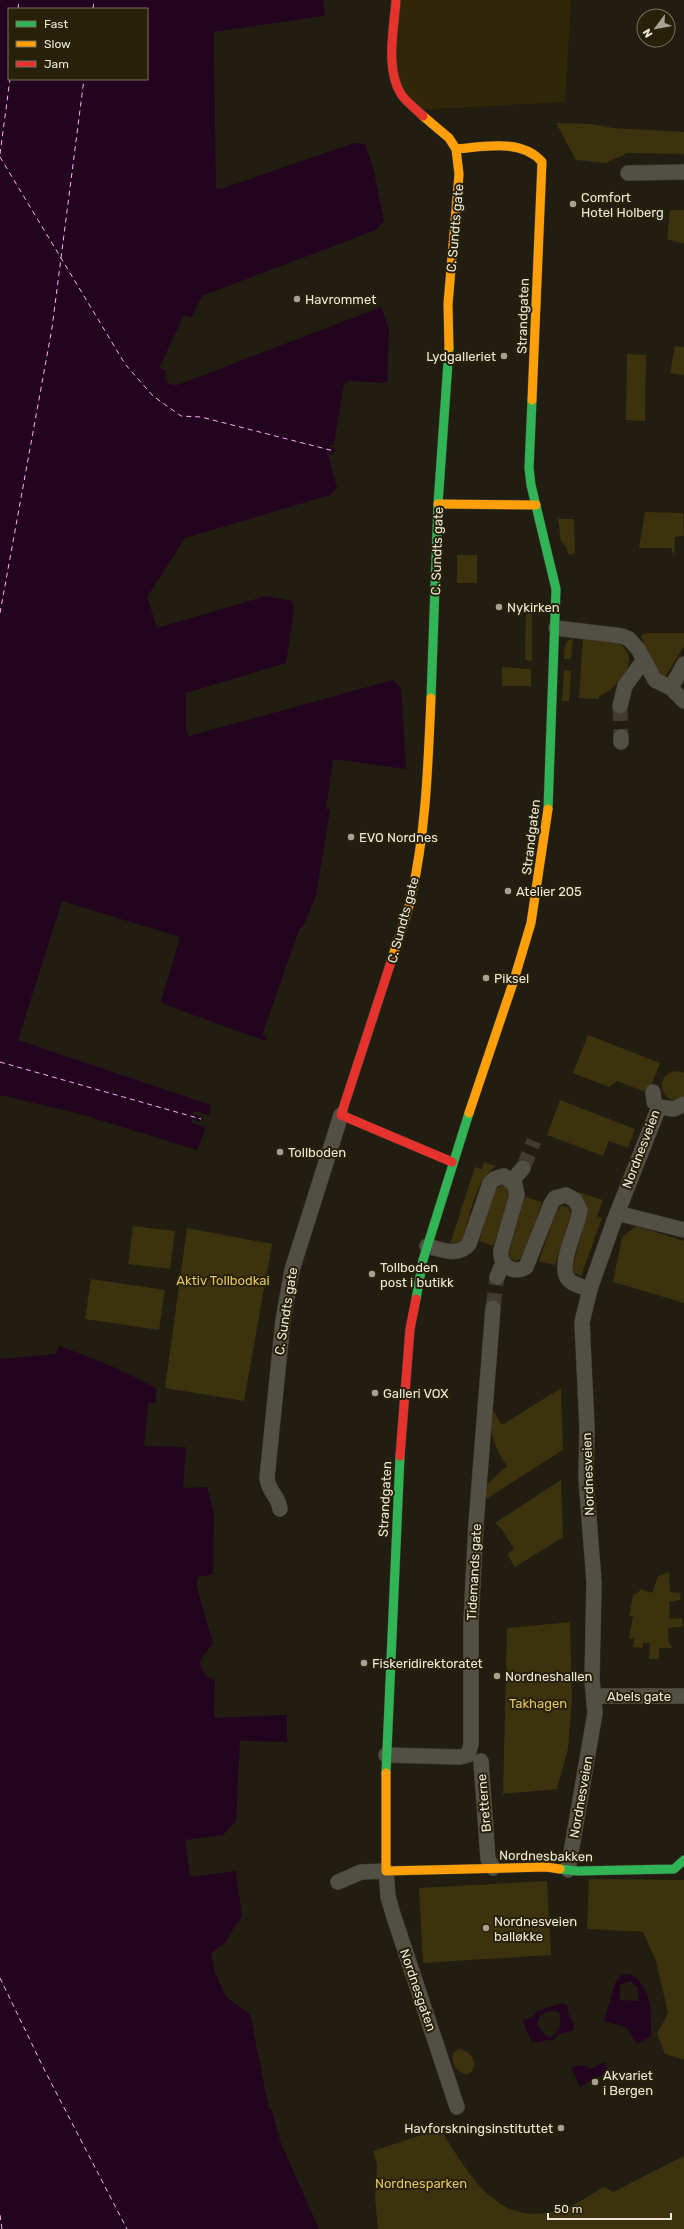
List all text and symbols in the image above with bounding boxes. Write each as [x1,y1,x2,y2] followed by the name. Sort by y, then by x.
[8,8,148,80] legend
[636,8,676,48] north arrow
[44,17,68,31] text: Fast
[640,26,656,40] text: N
[44,37,71,51] text: Slow
[44,57,69,71] text: Jam
[444,183,467,273] street label: C. Sundts gate
[581,190,664,221] place label: Comfort Hotel Holberg
[568,199,578,209] marker: Comfort Hotel Holberg
[514,278,533,354] street label: Strandgaten
[305,292,376,307] place label: Havrommet
[292,294,302,304] marker: Havrommet
[426,349,496,365] place label: Lydgalleriet
[499,351,509,361] marker: Lydgalleriet
[428,506,447,596] street label: C. Sundts gate
[507,600,560,615] place label: Nykirken
[494,602,504,612] marker: Nykirken
[519,798,544,876] street label: Strandgaten
[359,830,438,845] place label: EVO Nordnes
[346,832,356,842] marker: EVO Nordnes
[384,875,423,965] street label: C. Sundts gate
[516,884,582,899] place label: Atelier 205
[503,886,513,896] marker: Atelier 205
[494,971,529,986] place label: Piksel
[481,973,491,983] marker: Piksel
[619,1108,663,1190] street label: Nordnesveien
[288,1145,346,1160] place label: Tollboden
[275,1147,285,1157] marker: Tollboden
[380,1260,454,1290] place label: Tollboden post i butikk
[272,1266,301,1356] street label: C. Sundts gate
[367,1269,377,1279] marker: Tollboden post i butikk
[176,1273,270,1288] park label: Aktiv Tollbodkai
[383,1386,449,1401] place label: Galleri VOX
[370,1388,380,1398] marker: Galleri VOX
[579,1432,597,1516] street label: Nordnesveien
[376,1461,395,1537] street label: Strandgaten
[464,1523,485,1621] street label: Tidemands gate
[372,1656,483,1671] place label: Fiskeridirektoratet
[359,1658,369,1668] marker: Fiskeridirektoratet
[505,1669,592,1684] place label: Nordneshallen
[492,1671,502,1681] marker: Nordneshallen
[607,1689,671,1705] street label: Abels gate
[509,1696,567,1712] park label: Takhagen
[566,1755,596,1839] street label: Nordnesveien
[474,1773,494,1833] street label: Bretterne
[499,1848,593,1864] street label: Nordnesbakken
[494,1914,577,1944] place label: Nordnesveien balløkke
[481,1923,491,1933] marker: Nordnesveien balløkke
[396,1947,439,2033] street label: Nordnesgaten
[603,2068,653,2099] place label: Akvariet i Bergen
[590,2077,600,2087] marker: Akvariet i Bergen
[404,2121,553,2137] place label: Havforskningsinstituttet
[556,2123,566,2133] marker: Havforskningsinstituttet
[375,2176,467,2191] park label: Nordnesparken
[548,2195,671,2221] scale bar
[554,2202,582,2216] text: 50 m

